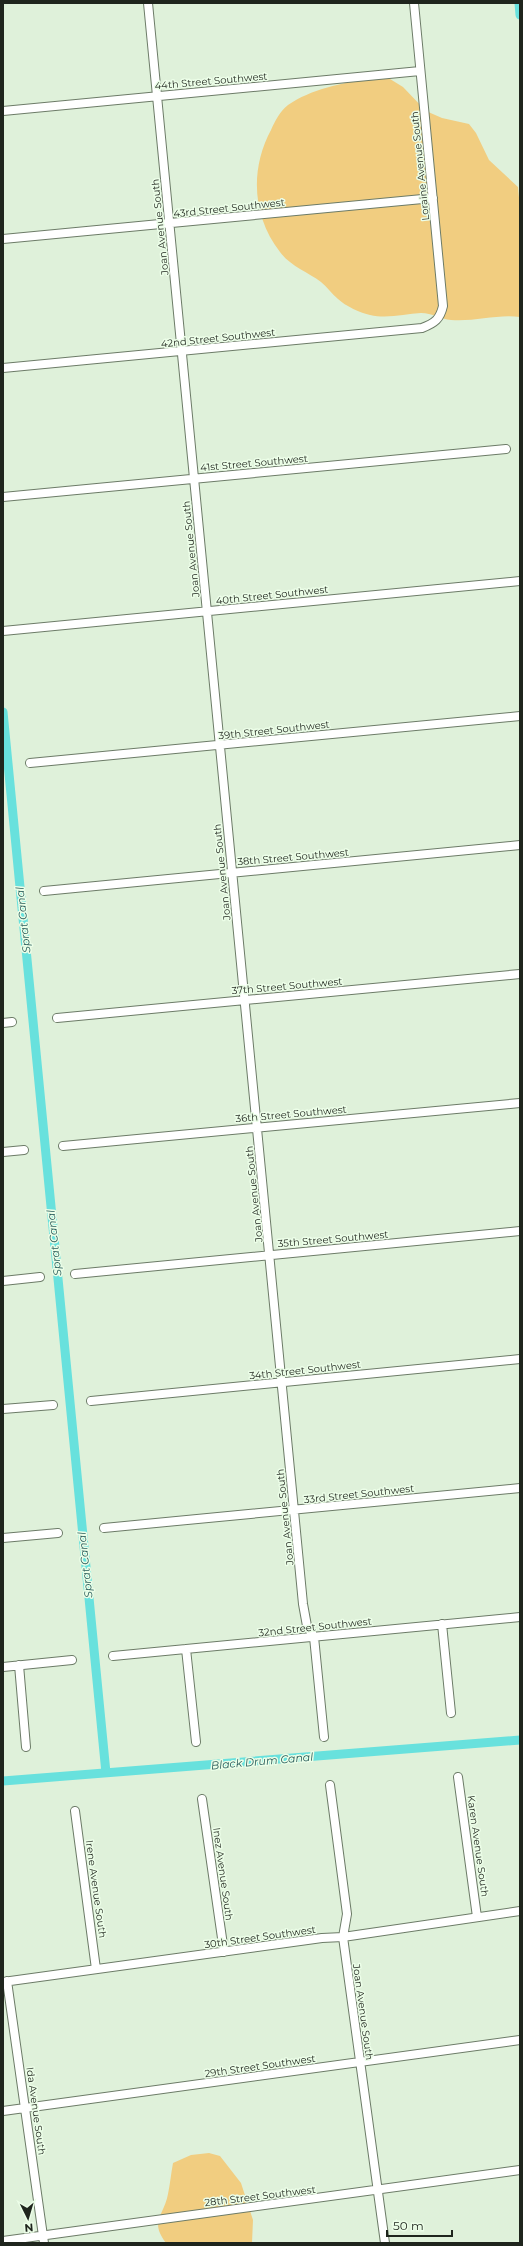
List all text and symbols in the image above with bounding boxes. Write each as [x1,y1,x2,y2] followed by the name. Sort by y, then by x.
[154,70,268,92] street label: 44th Street Southwest
[408,111,432,221] street label: Loraine Avenue South
[148,178,172,277] street label: Joan Avenue South
[173,196,285,220] street label: 43rd Street Southwest
[160,326,276,350] street label: 42nd Street Southwest
[200,452,308,474] street label: 41st Street Southwest
[179,500,203,599] street label: Joan Avenue South
[215,583,329,607] street label: 40th Street Southwest
[218,718,330,742] street label: 39th Street Southwest
[210,823,234,922] street label: Joan Avenue South
[237,846,349,868] street label: 38th Street Southwest
[13,886,33,954] water label: Sprat Canal
[231,975,343,997] street label: 37th Street Southwest
[235,1103,347,1125] street label: 36th Street Southwest
[242,1145,266,1244] street label: Joan Avenue South
[44,1209,64,1277] water label: Sprat Canal
[277,1228,389,1250] street label: 35th Street Southwest
[249,1358,361,1382] street label: 34th Street Southwest
[273,1468,297,1567] street label: Joan Avenue South
[303,1482,415,1506] street label: 33rd Street Southwest
[75,1531,95,1599] water label: Sprat Canal
[258,1615,372,1639] street label: 32nd Street Southwest
[210,1750,314,1772] water label: Black Drum Canal
[464,1794,492,1898] street label: Karen Avenue South
[210,1827,236,1921] street label: Inez Avenue South
[83,1839,109,1939] street label: Irene Avenue South
[204,1923,316,1951] street label: 30th Street Southwest
[350,1962,376,2061] street label: Joan Avenue South
[204,2052,316,2080] street label: 29th Street Southwest
[23,2066,49,2156] street label: Ida Avenue South
[204,2183,316,2209] street label: 28th Street Southwest
[8,2198,48,2238] north arrow
[387,2212,452,2238] scale bar
[393,2218,424,2233] text: 50 m
[24,2221,34,2235] text: N

